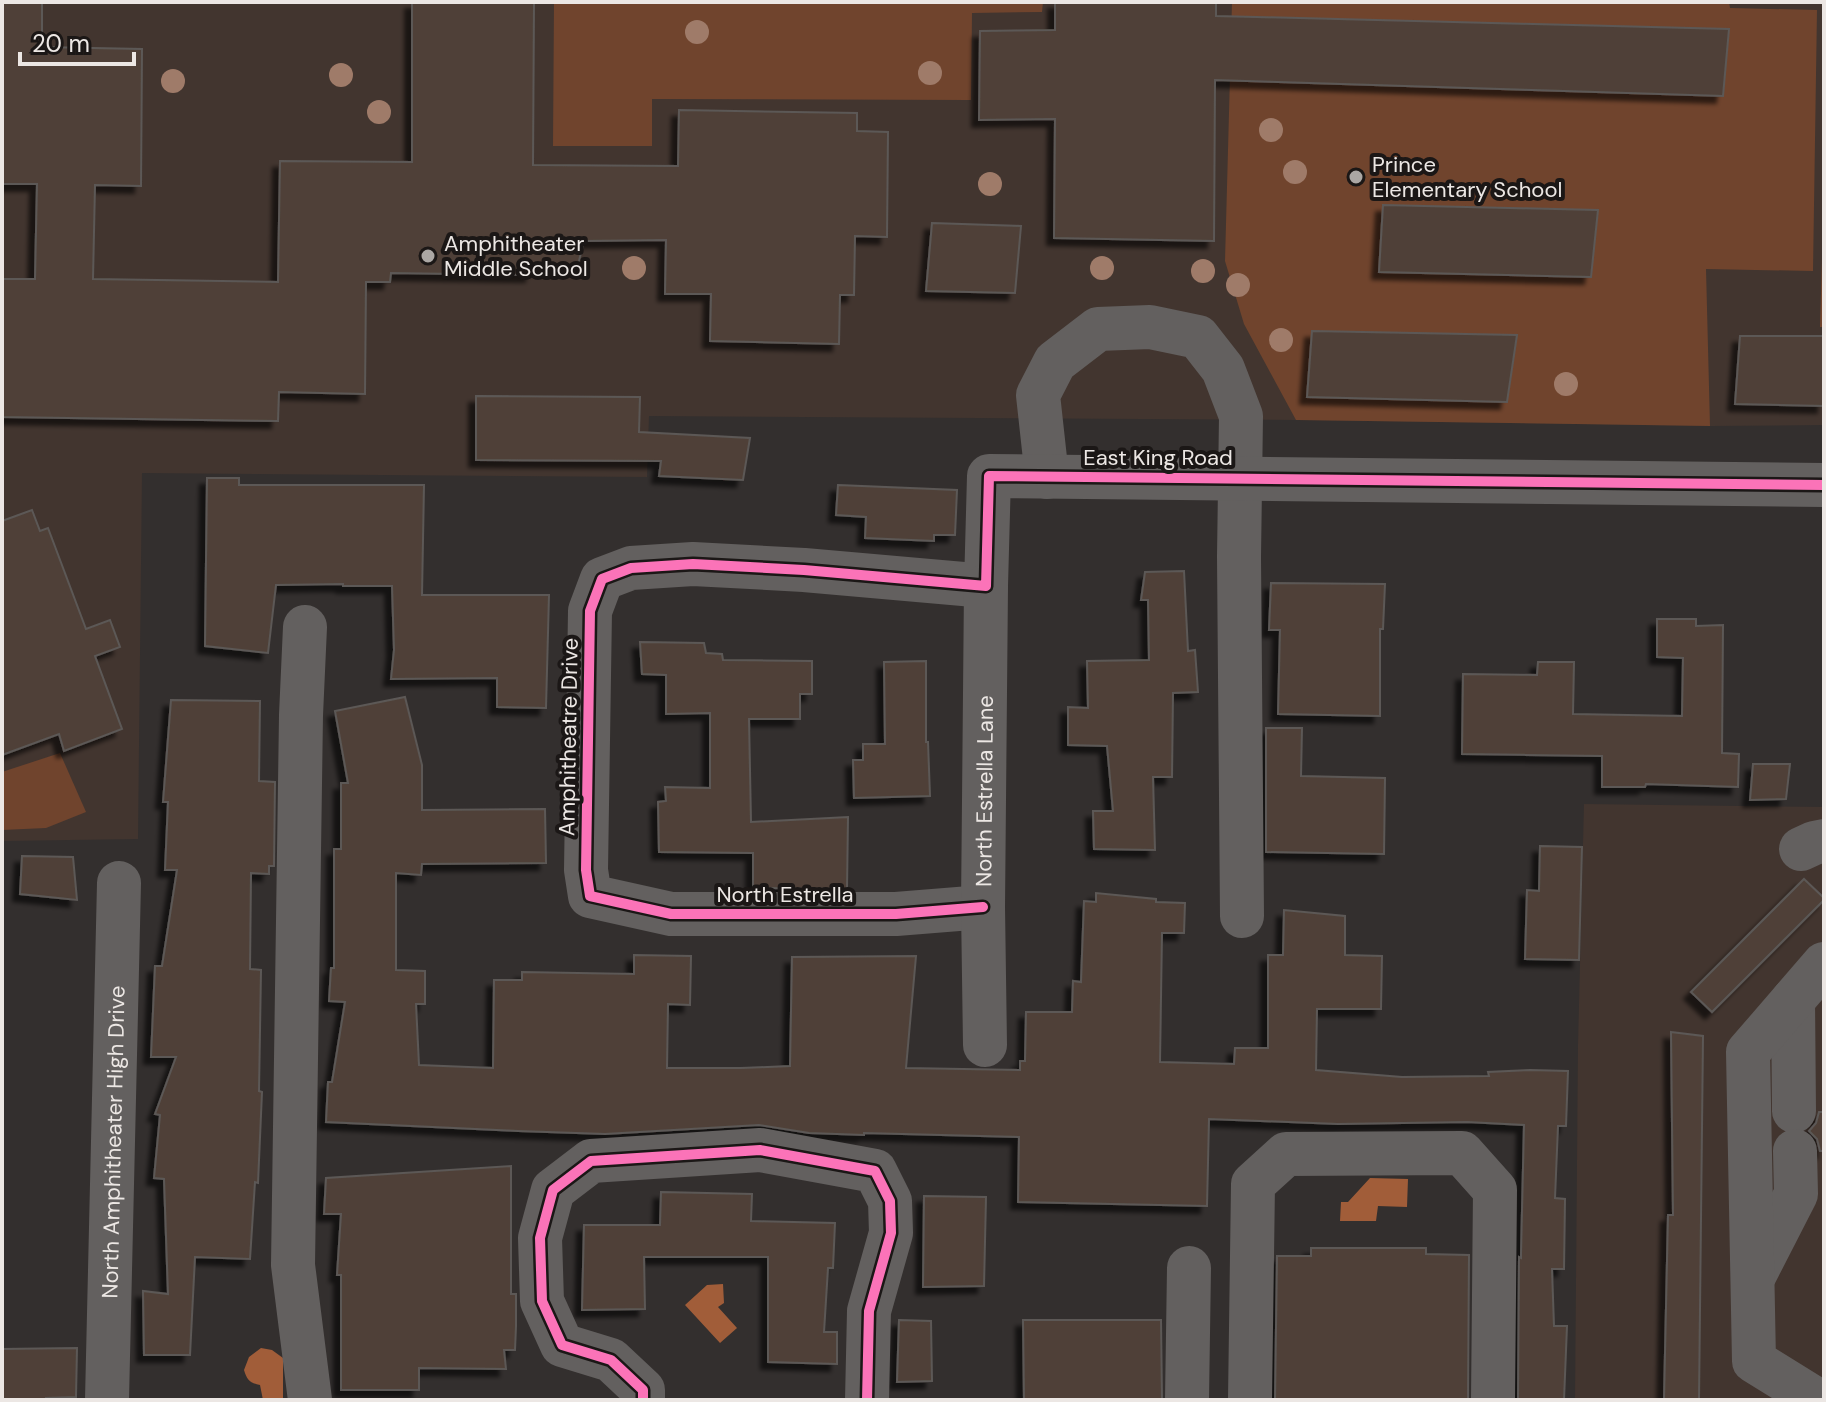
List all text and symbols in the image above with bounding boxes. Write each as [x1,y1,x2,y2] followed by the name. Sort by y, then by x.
[20,16,134,66] scale bar
[32,28,90,59] text: 20 m
[1372,150,1562,204] place label: Prince Elementary School
[1347,168,1365,186] marker: Prince Elementary School
[444,229,588,283] place label: Amphitheater Middle School
[419,247,437,265] marker: Amphitheater Middle School
[1083,443,1233,472] street label: East King Road
[552,638,585,836] street label: Amphitheatre Drive
[969,695,1000,887] street label: North Estrella Lane
[716,880,854,909] street label: North Estrella
[95,985,132,1299] street label: North Amphitheater High Drive

